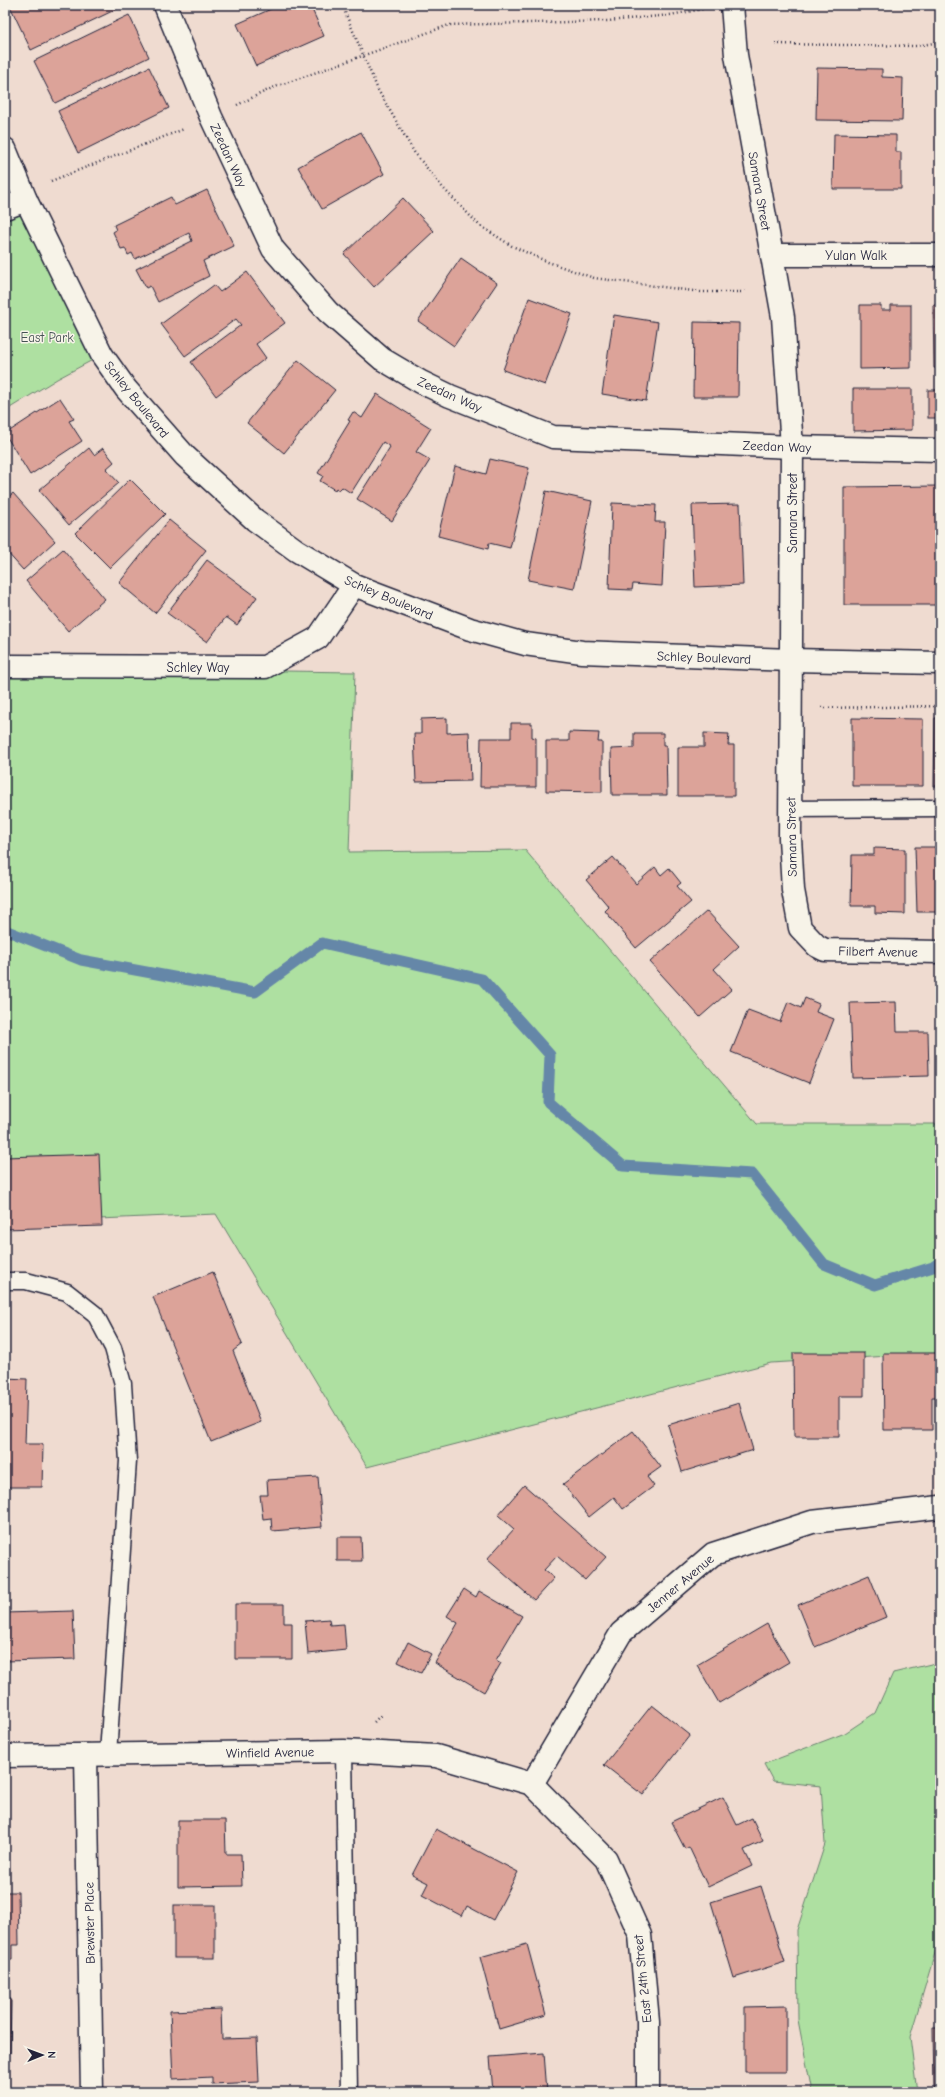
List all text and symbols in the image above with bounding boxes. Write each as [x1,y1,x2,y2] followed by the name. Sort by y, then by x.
[207,121,250,190] street label: Zeedan Way
[745,150,774,233] street label: Samara Street
[825,248,888,263] street label: Yulan Walk
[21,330,74,345] park label: East Park
[101,358,172,441] street label: Schley Boulevard
[415,374,484,415] street label: Zeedan Way
[742,438,812,455] street label: Zeedan Way
[785,472,800,553] street label: Samara Street
[342,572,435,623] street label: Schley Boulevard
[657,648,751,667] street label: Schley Boulevard
[167,660,230,675] street label: Schley Way
[783,796,800,877] street label: Samara Street
[838,943,918,960] street label: Filbert Avenue
[644,1551,717,1616] street label: Jenner Avenue
[226,1744,315,1761] street label: Winfield Avenue
[81,1882,98,1964] street label: Brewster Place
[630,1933,655,2024] street label: East 24th Street
[22,2035,62,2075] north arrow
[45,2051,58,2059] text: N

